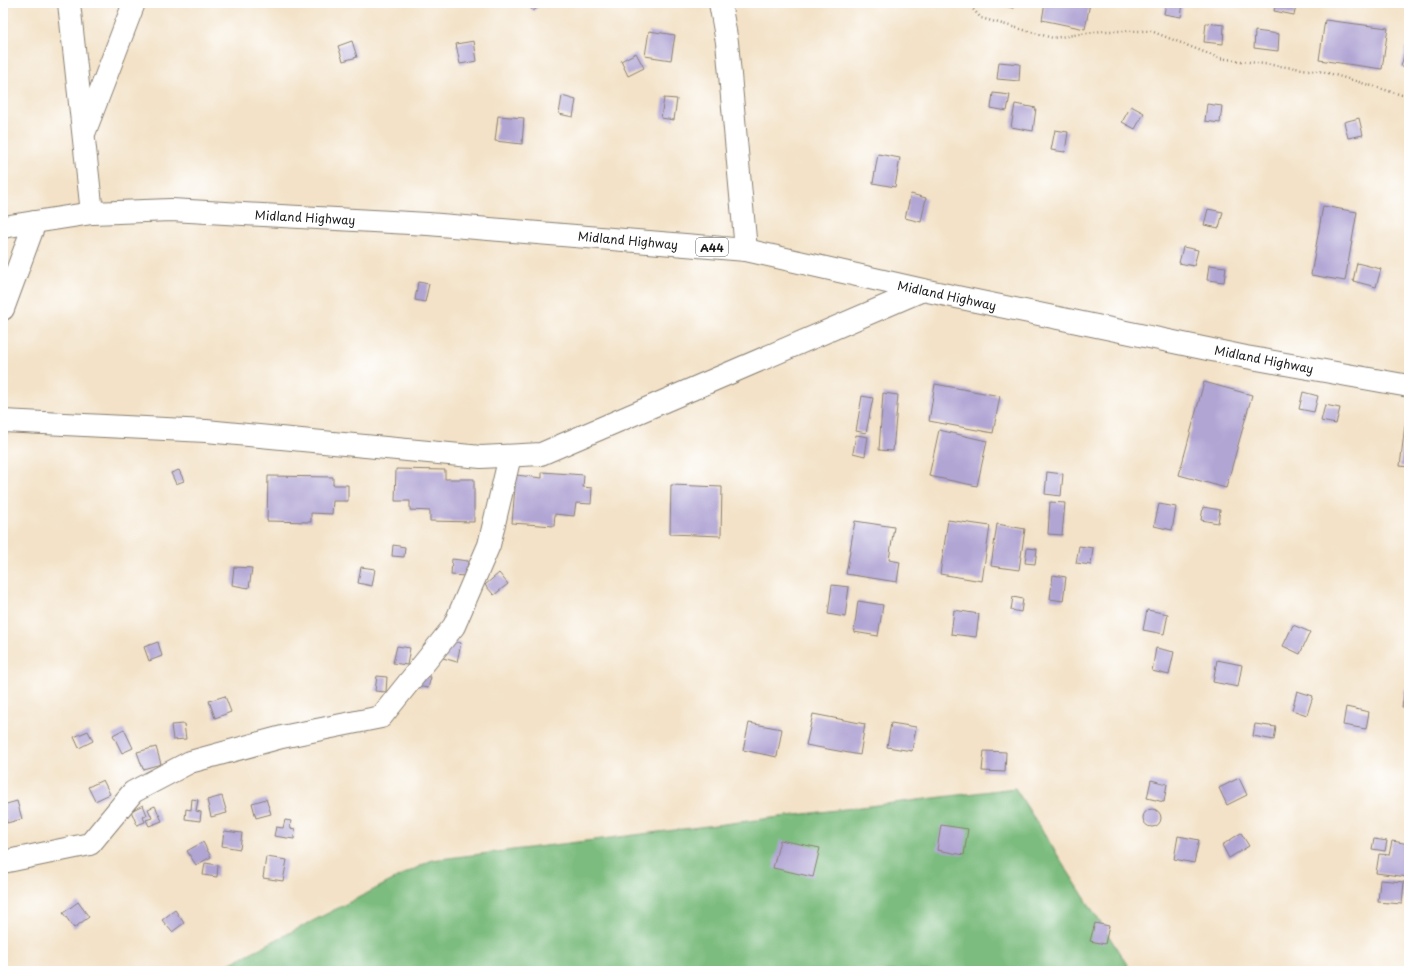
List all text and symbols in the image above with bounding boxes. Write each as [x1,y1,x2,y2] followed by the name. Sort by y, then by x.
[254,205,356,229] street label: Midland Highway
[577,227,679,253] street label: Midland Highway
[696,238,728,256] road number: A44
[896,276,998,314] street label: Midland Highway
[1213,341,1315,377] street label: Midland Highway

